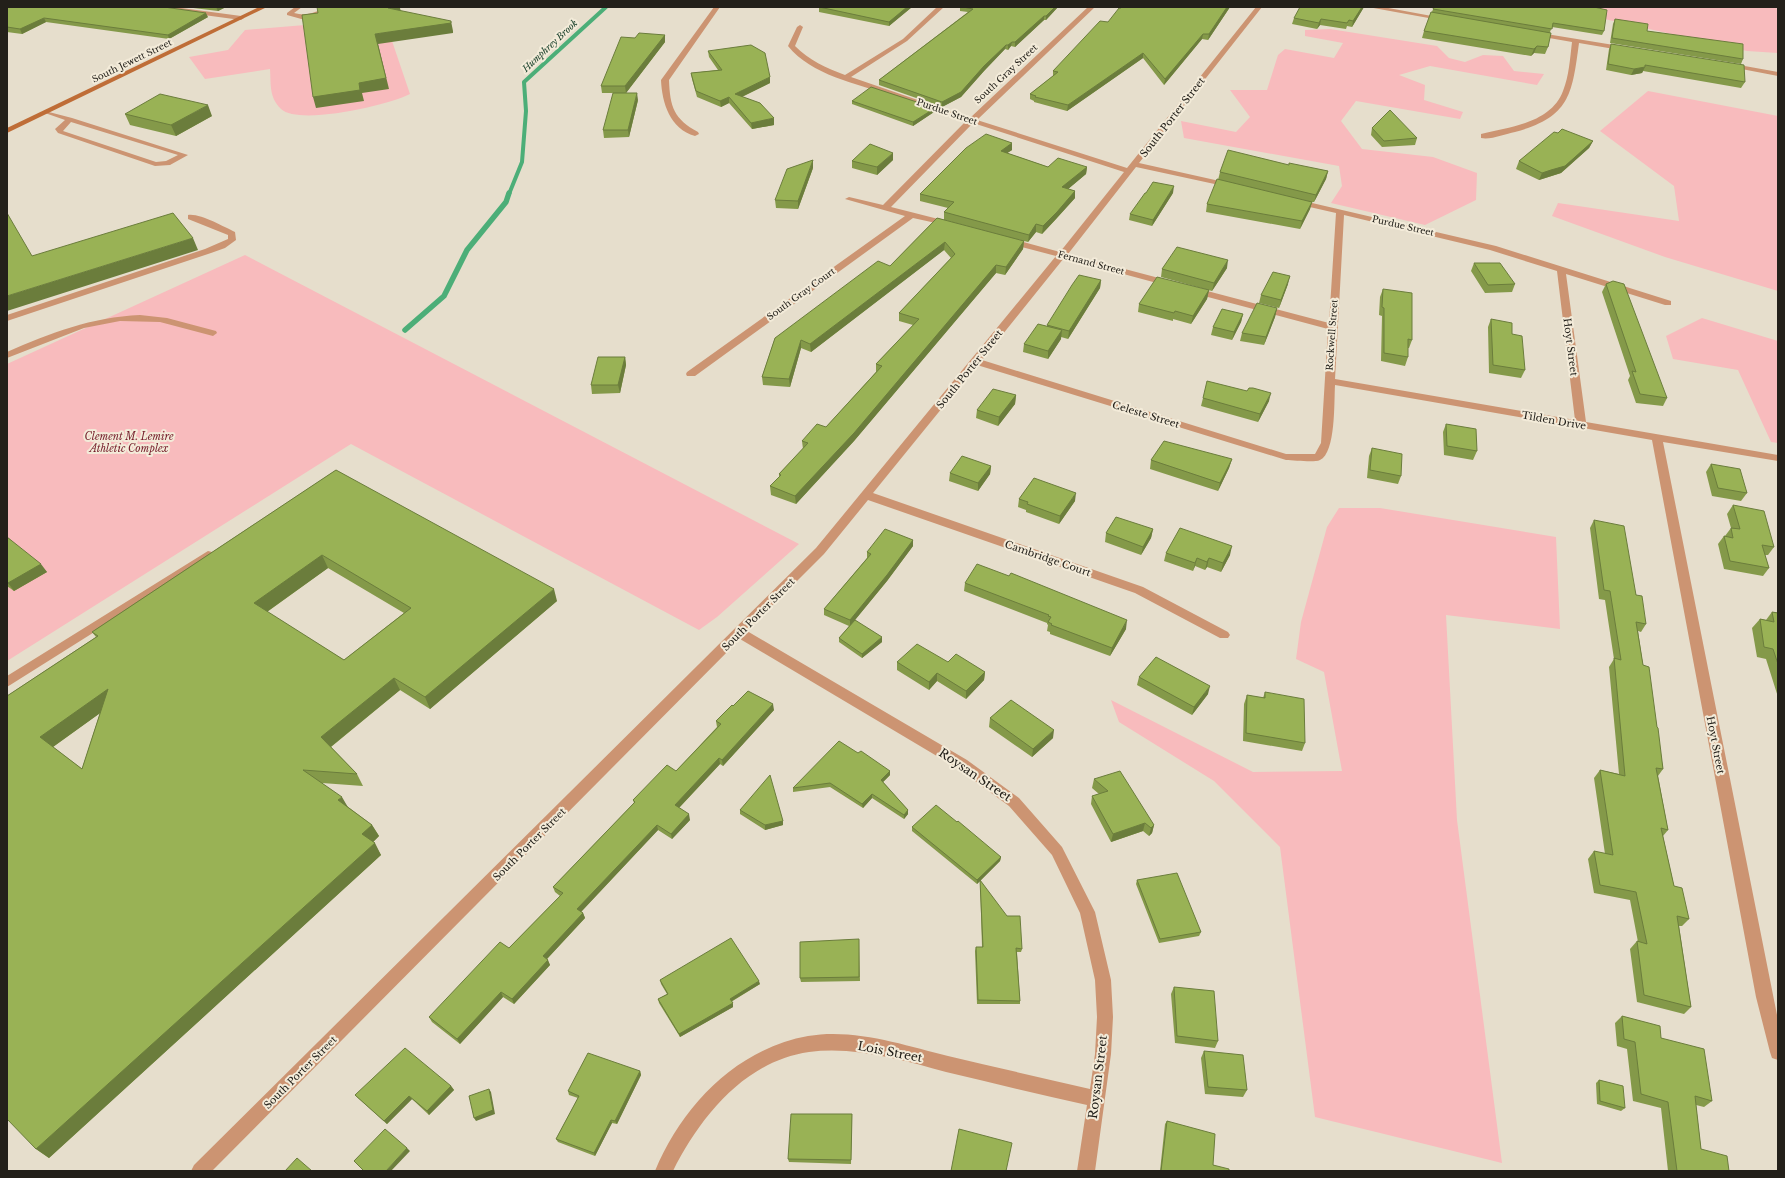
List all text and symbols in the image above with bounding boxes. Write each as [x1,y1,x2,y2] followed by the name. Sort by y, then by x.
[519,17,580,75] water label: Humphrey Brook
[90,36,174,85] street label: South Jewett Street
[972,41,1040,106] street label: South Gray Street
[1137,74,1208,160] street label: South Porter Street
[915,96,979,127] street label: Purdue Street
[1371,213,1436,238] street label: Purdue Street
[1057,248,1126,277] street label: Fernand Street
[764,265,837,322] street label: South Gray Court
[1324,298,1340,371] street label: Rockwell Street
[1560,317,1581,377] street label: Hoyt Street
[933,327,1005,412] street label: South Porter Street
[1111,398,1181,431] street label: Celeste Street
[1521,408,1587,433] street label: Tilden Drive
[84,430,174,455] park label: Clement M. Lemire Athletic Complex
[1003,538,1093,579] street label: Cambridge Court
[719,575,798,654] street label: South Porter Street
[1704,715,1728,775] street label: Hoyt Street
[936,745,1015,805] street label: Roysan Street
[490,805,569,884] street label: South Porter Street
[261,1033,340,1112] street label: South Porter Street
[1085,1034,1110,1120] street label: Roysan Street
[856,1038,924,1065] street label: Lois Street

